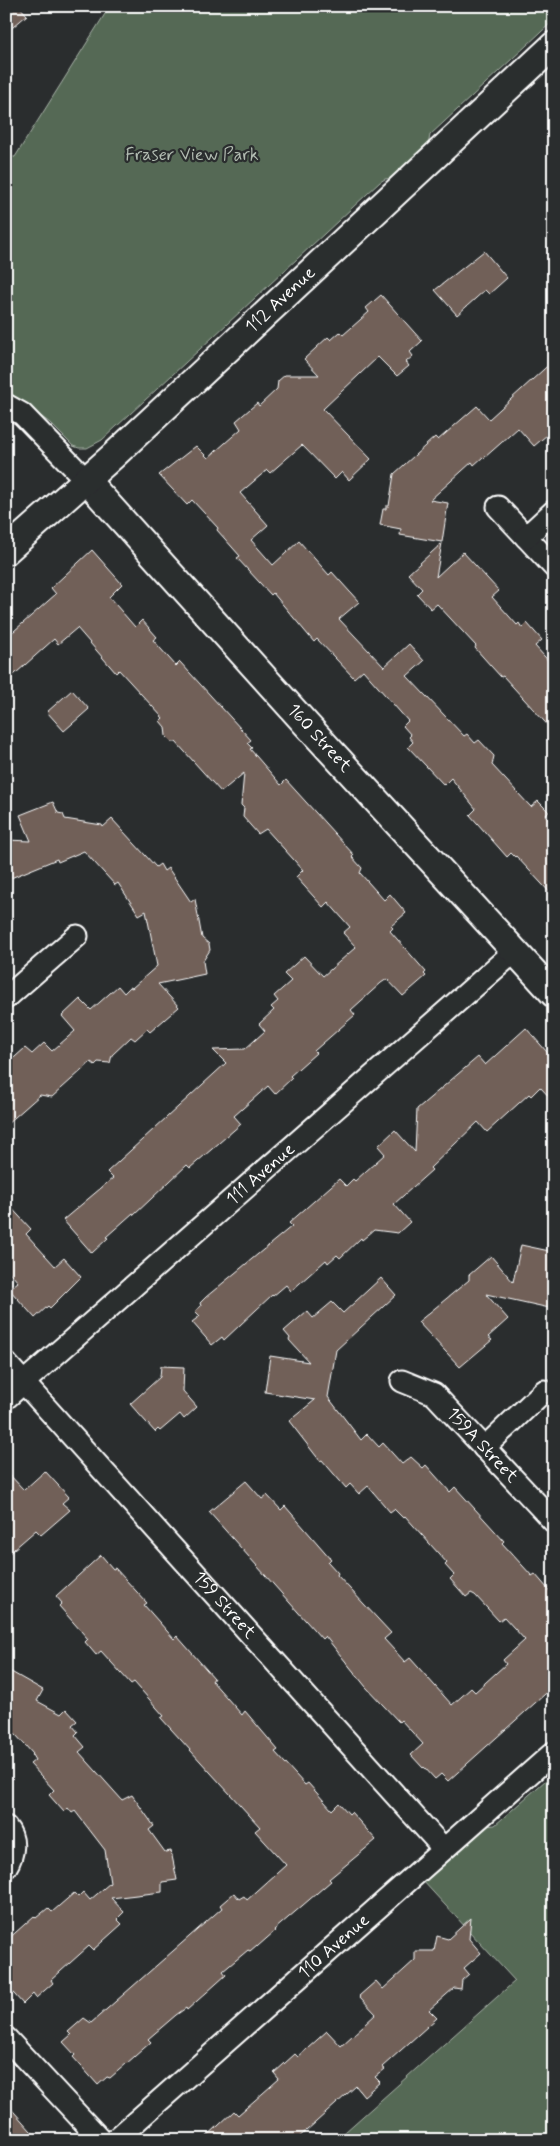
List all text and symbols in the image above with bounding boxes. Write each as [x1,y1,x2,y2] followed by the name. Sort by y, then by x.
[125,143,259,167] park label: Fraser View Park
[240,261,321,339] street label: 112 Avenue
[282,699,357,778] street label: 160 Street
[221,1137,300,1211] street label: 111 Avenue
[441,1402,524,1489] street label: 159A Street
[187,1566,261,1645] street label: 159 Street
[293,1908,375,1985] street label: 110 Avenue

